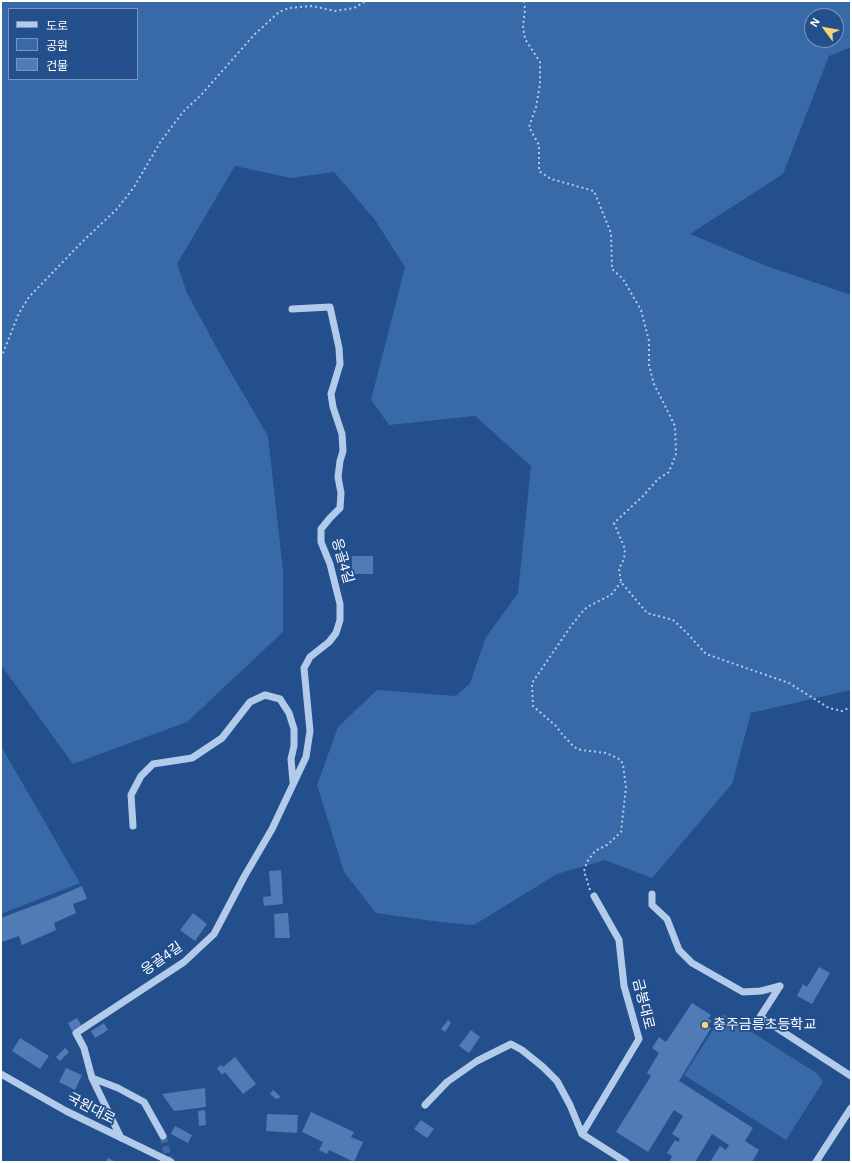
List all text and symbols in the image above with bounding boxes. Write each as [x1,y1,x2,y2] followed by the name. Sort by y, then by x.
[8,8,138,80] legend
[804,8,844,48] north arrow
[807,16,822,29] text: N
[46,19,68,33] text: 도로
[46,39,68,53] text: 공원
[46,59,68,73] text: 건물
[328,536,356,586] street label: 응골4길
[138,939,186,979] street label: 응골4길
[629,977,657,1031] street label: 금봉대로
[713,1017,816,1033] place label: 충주금릉초등학교
[700,1020,710,1030] marker: 충주금릉초등학교
[64,1090,118,1128] street label: 국원대로

